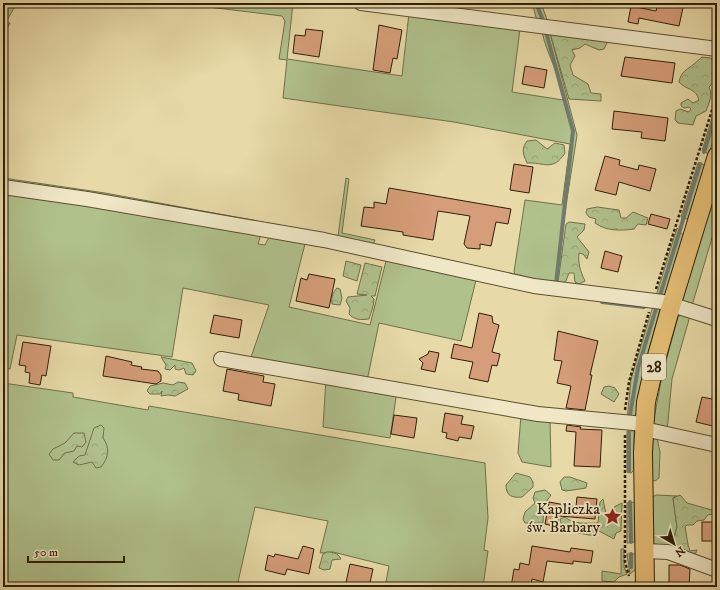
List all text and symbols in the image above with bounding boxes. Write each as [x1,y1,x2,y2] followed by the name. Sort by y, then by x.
[642,354,666,380] road number: 28
[527,499,600,537] place label: Kapliczka św. Barbary
[603,507,623,527] place icon: Kapliczka św. Barbary
[654,524,694,564] north arrow
[28,538,124,564] scale bar
[672,543,687,559] text: N
[34,545,58,560] text: 50 m

